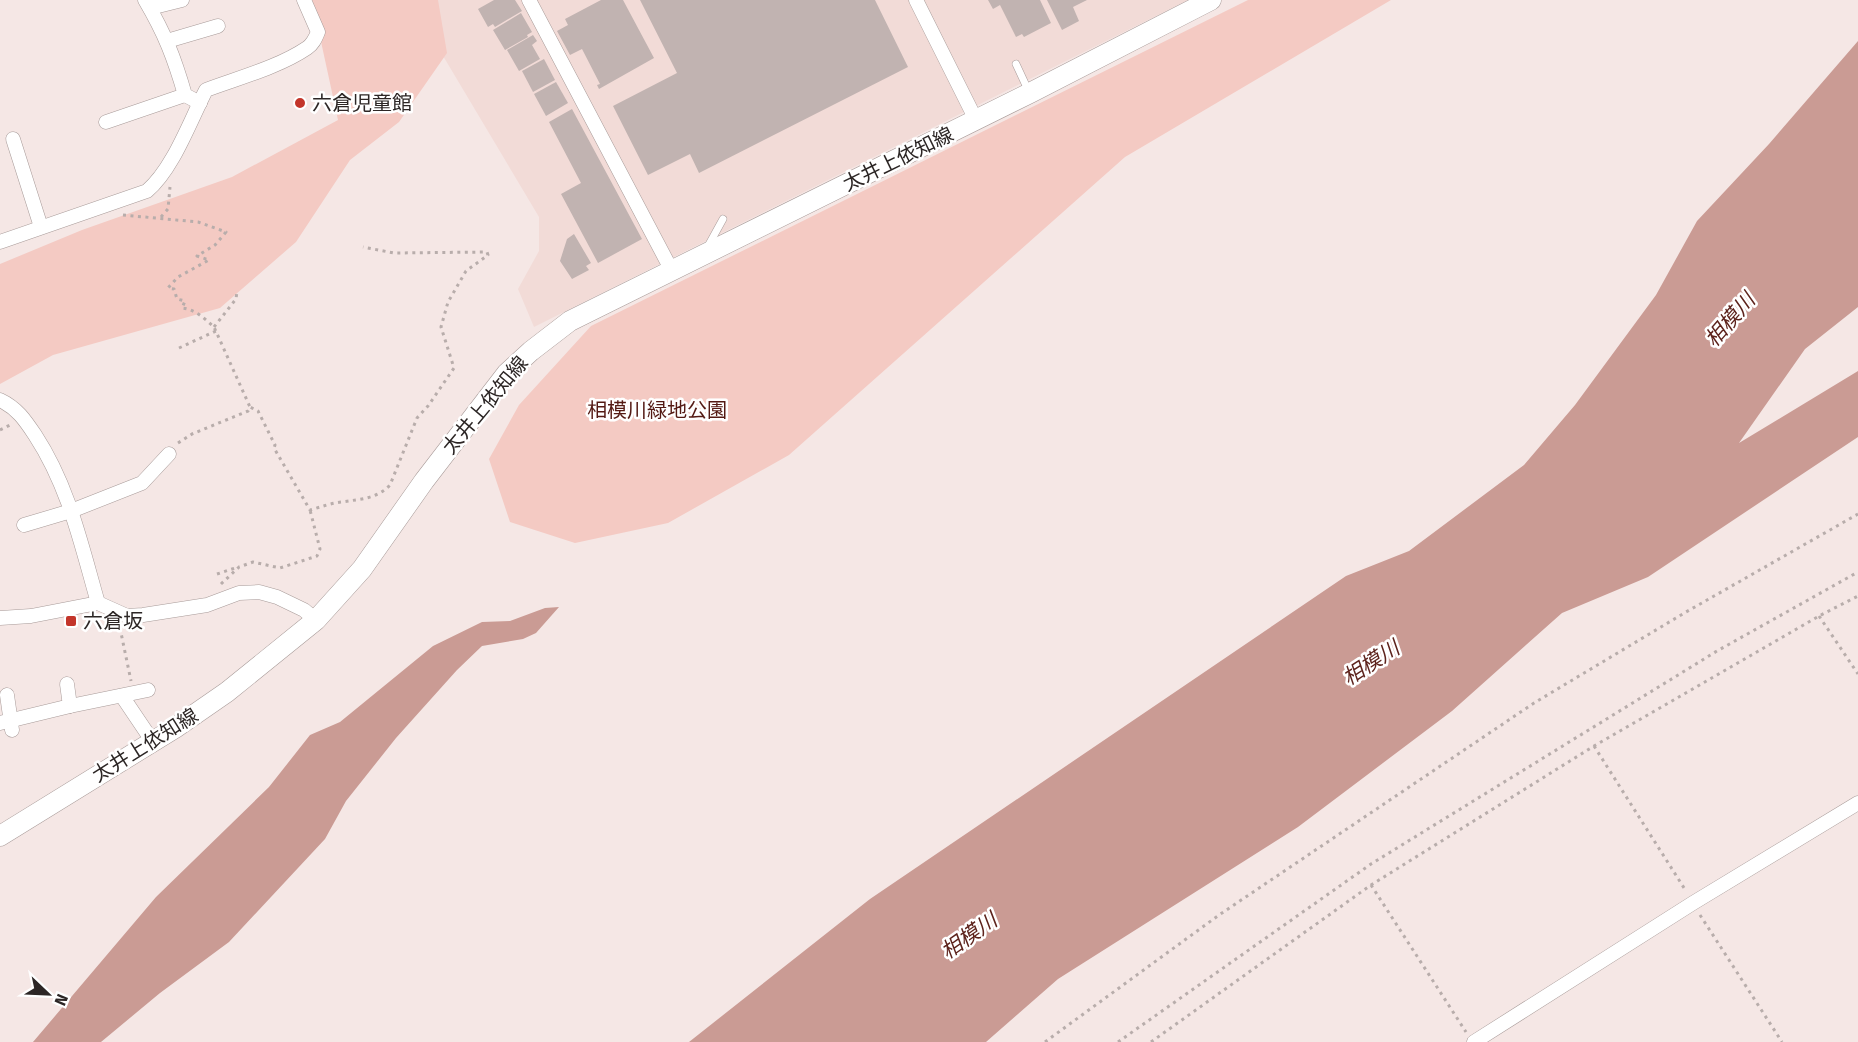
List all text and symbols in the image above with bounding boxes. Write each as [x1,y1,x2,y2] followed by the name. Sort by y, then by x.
[312,91,412,115] place label: 六倉児童館
[293,96,307,110] marker: 六倉児童館
[839,122,957,196] street label: 太井上依知線
[1700,286,1762,352] water label: 相模川
[437,351,533,459] street label: 太井上依知線
[587,398,727,422] park label: 相模川緑地公園
[83,609,143,633] place label: 六倉坂
[64,614,78,628] marker: 六倉坂
[1338,634,1406,691] water label: 相模川
[88,703,202,787] street label: 太井上依知線
[936,906,1004,965] water label: 相模川
[18,964,78,1024] north arrow
[51,991,72,1008] text: N

